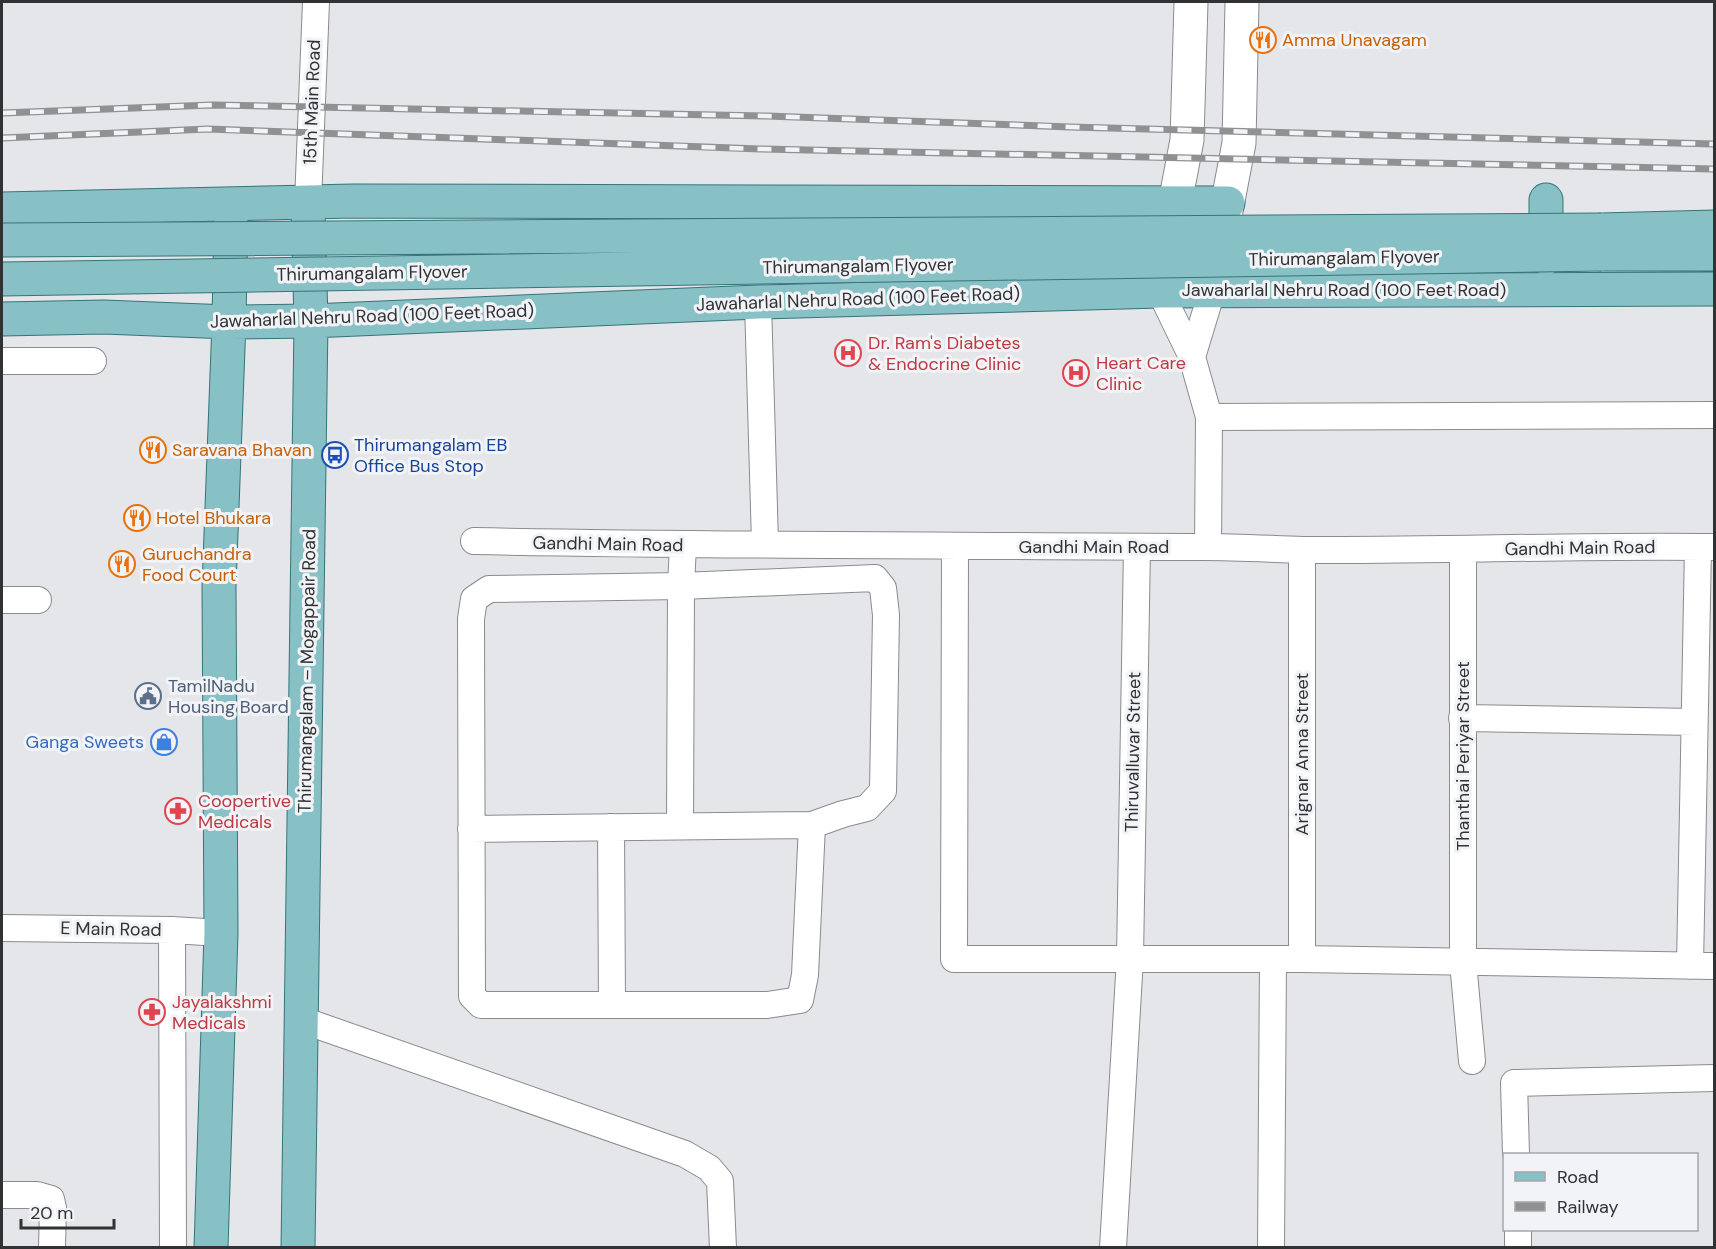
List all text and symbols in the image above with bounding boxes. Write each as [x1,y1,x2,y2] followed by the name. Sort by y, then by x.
[1248,25,1278,55] restaurant icon: Amma Unavagam
[1282,28,1427,52] place label: Amma Unavagam
[298,39,326,165] street label: 15th Main Road
[1248,244,1440,272] street label: Thirumangalam Flyover
[762,252,954,280] street label: Thirumangalam Flyover
[276,259,468,287] street label: Thirumangalam Flyover
[1182,278,1506,302] street label: Jawaharlal Nehru Road (100 Feet Road)
[696,281,1020,317] street label: Jawaharlal Nehru Road (100 Feet Road)
[210,298,534,334] street label: Jawaharlal Nehru Road (100 Feet Road)
[868,331,1021,376] place label: Dr. Ram's Diabetes & Endocrine Clinic
[833,338,863,368] hospital icon: Dr. Ram's Diabetes & Endocrine Clinic
[1096,351,1186,396] place label: Heart Care Clinic
[1061,358,1091,388] hospital icon: Heart Care Clinic
[354,433,508,478] place label: Thirumangalam EB Office Bus Stop
[138,435,168,465] restaurant icon: Saravana Bhavan
[172,438,312,462] place label: Saravana Bhavan
[320,440,350,470] bus stop icon: Thirumangalam EB Office Bus Stop
[122,503,152,533] restaurant icon: Hotel Bhukara
[156,506,271,530] place label: Hotel Bhukara
[293,529,321,813] street label: Thirumangalam – Mogappair Road
[532,531,684,557] street label: Gandhi Main Road
[1019,535,1169,559] street label: Gandhi Main Road
[1504,535,1656,561] street label: Gandhi Main Road
[142,542,251,587] place label: Guruchandra Food Court
[107,549,137,579] restaurant icon: Guruchandra Food Court
[1451,661,1475,851] street label: Thanthai Periyar Street
[1120,672,1146,832] street label: Thiruvalluvar Street
[1290,673,1314,835] street label: Arignar Anna Street
[168,674,289,719] place label: TamilNadu Housing Board
[133,681,163,711] public building icon: TamilNadu Housing Board
[149,727,179,757] shop icon: Ganga Sweets
[26,730,144,754] place label: Ganga Sweets
[198,789,291,834] place label: Coopertive Medicals
[163,796,193,826] pharmacy icon: Coopertive Medicals
[60,916,162,942] street label: E Main Road
[172,990,272,1035] place label: Jayalakshmi Medicals
[137,997,167,1027] pharmacy icon: Jayalakshmi Medicals
[1503,1153,1698,1231] legend
[1557,1165,1599,1189] text: Road
[21,1192,114,1230] scale bar
[1557,1195,1619,1219] text: Railway
[30,1201,73,1225] text: 20 m

